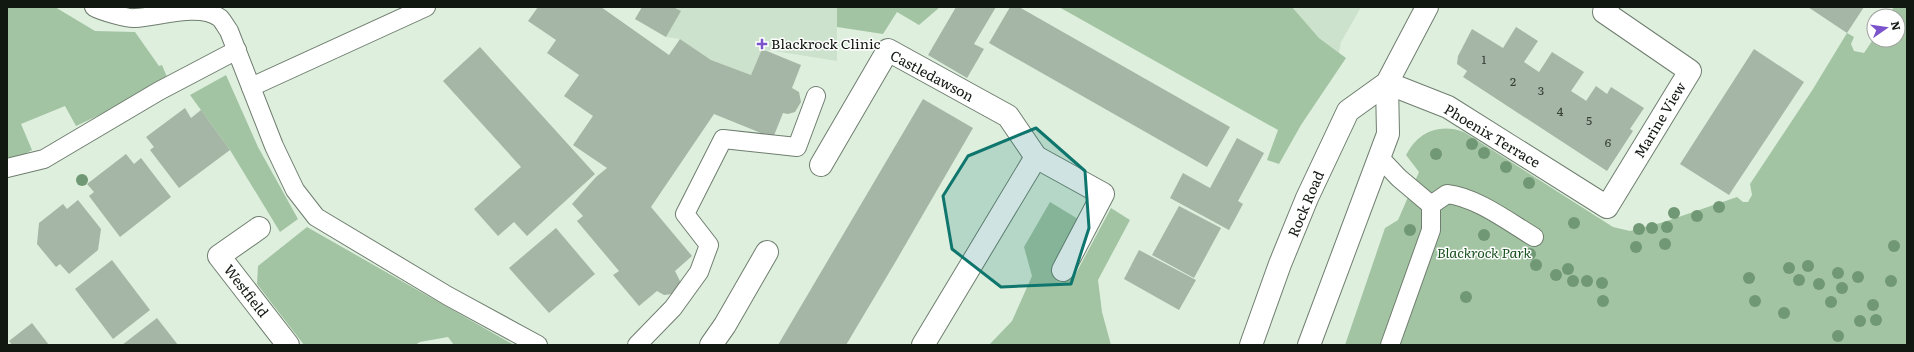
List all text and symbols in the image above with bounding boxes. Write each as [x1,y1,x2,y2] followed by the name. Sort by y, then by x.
[1866,8,1906,48] north arrow
[1888,19,1906,32] text: N
[771,33,881,53] place label: Blackrock Clinic
[756,38,768,50] marker: Blackrock Clinic
[887,45,978,106] street label: Castledawson
[1482,50,1487,68] house number: 1
[1510,72,1516,90] house number: 2
[1629,78,1690,161] street label: Marine View
[1538,81,1544,99] house number: 3
[1441,99,1544,172] street label: Phoenix Terrace
[1557,102,1564,120] house number: 4
[1586,111,1592,129] house number: 5
[1605,133,1612,151] house number: 6
[1282,167,1328,240] street label: Rock Road
[1437,242,1531,262] park label: Blackrock Park
[220,260,274,321] street label: Westfield

